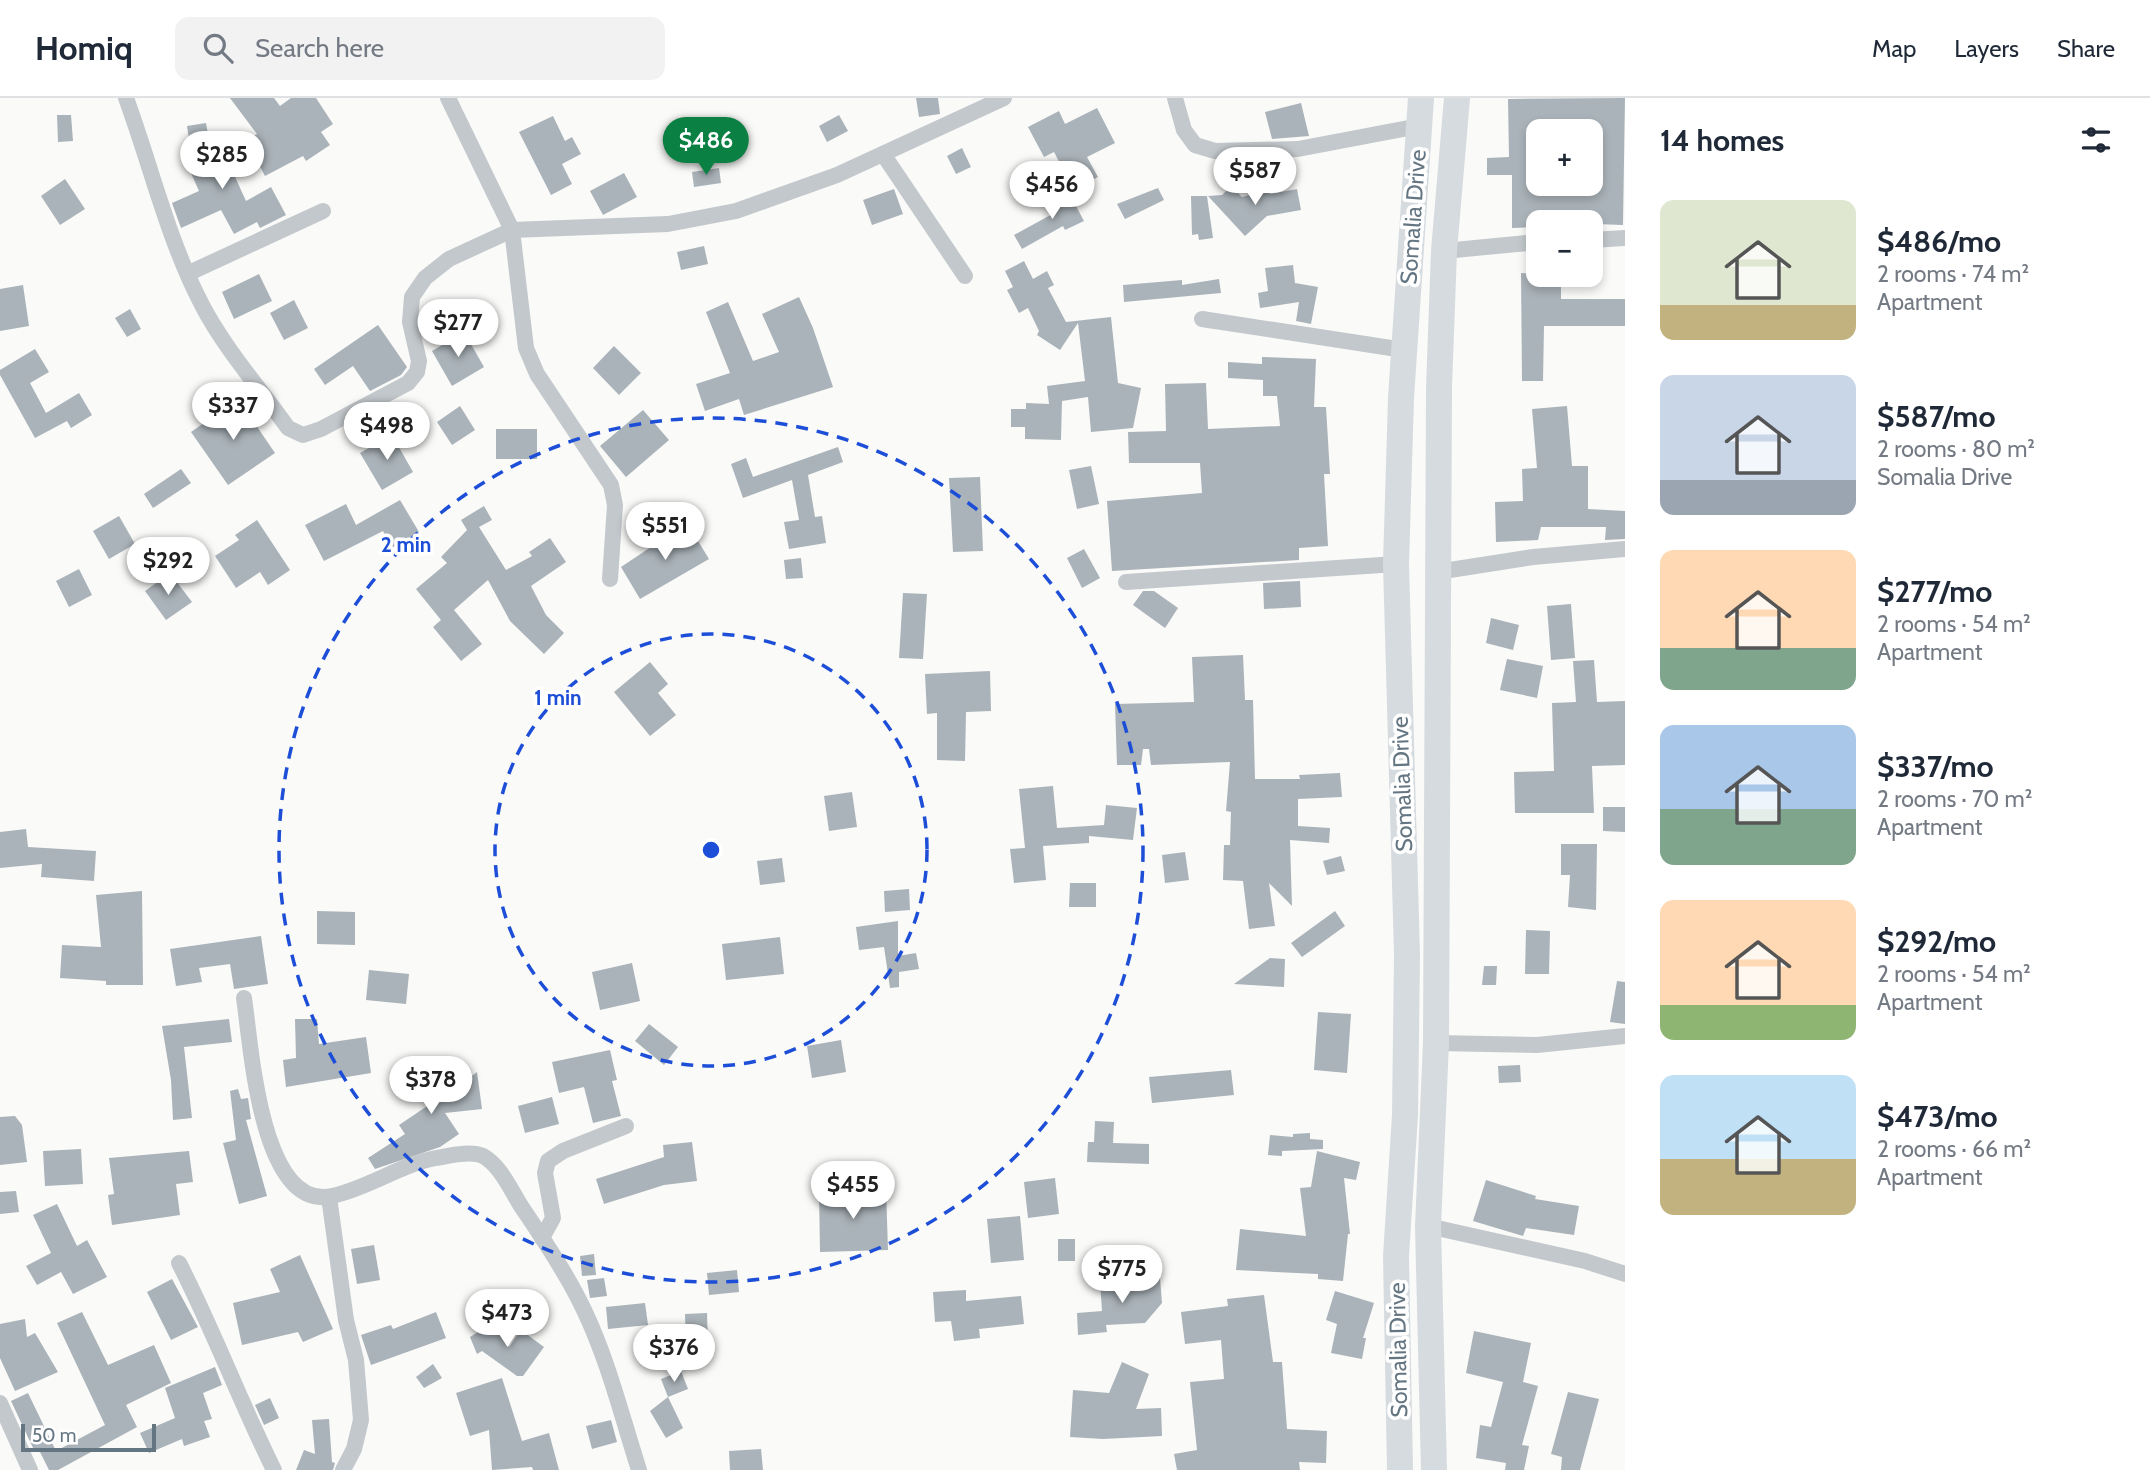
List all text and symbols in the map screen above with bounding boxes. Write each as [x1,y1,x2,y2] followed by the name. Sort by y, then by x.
[175,17,665,80] search box
[35,28,133,68] text: Homiq
[199,29,237,67] icon: search
[255,32,384,64] text: Search here
[1872,34,1916,63] text: Map
[1954,34,2019,63] text: Layers
[2057,34,2115,63] text: Share
[665,118,747,177] pin: $486
[1526,119,1603,287] map controls
[1526,119,1603,196] button: +
[2077,121,2115,159] icon: filters
[1660,122,1784,159] text: 14 homes
[679,126,733,154] text: $486
[181,132,263,191] pin: $285
[196,140,248,168] text: $285
[1214,148,1296,207] pin: $587
[1394,148,1432,286] street label: Somalia Drive
[1229,156,1281,184] text: $587
[1011,162,1093,221] pin: $456
[1026,170,1078,198] text: $456
[1526,210,1603,287] button: −
[1877,223,2001,260] text: $486/mo
[1716,228,1800,312] icon: home
[1877,260,2029,288] text: 2 rooms · 74 m²
[1877,288,1982,316] text: Apartment
[417,300,499,359] pin: $277
[434,308,482,336] text: $277
[192,382,274,442] pin: $337
[208,391,258,419] text: $337
[1877,398,1996,435] text: $587/mo
[346,402,428,462] pin: $498
[1716,403,1800,487] icon: home
[360,411,414,439] text: $498
[1877,435,2035,463] text: 2 rooms · 80 m²
[1877,463,2012,491] text: Somalia Drive
[624,503,706,562] pin: $551
[642,511,688,539] text: $551
[381,532,431,557] text: 2 min
[127,538,209,597] pin: $292
[143,546,193,574] text: $292
[1877,573,1992,610] text: $277/mo
[1716,578,1800,662] icon: home
[1877,610,2031,638] text: 2 rooms · 54 m²
[1877,638,1982,666] text: Apartment
[534,685,582,710] text: 1 min
[1386,716,1418,852] street label: Somalia Drive
[1877,748,1994,785] text: $337/mo
[1716,753,1800,837] icon: home
[1877,785,2032,813] text: 2 rooms · 70 m²
[1877,813,1982,841] text: Apartment
[699,838,723,862] centre of rings
[1877,923,1996,960] text: $292/mo
[1716,928,1800,1012] icon: home
[1877,960,2031,988] text: 2 rooms · 54 m²
[1877,988,1982,1016] text: Apartment
[390,1056,472,1116] pin: $378
[405,1065,457,1093] text: $378
[1877,1098,1998,1135] text: $473/mo
[1716,1103,1800,1187] icon: home
[1877,1135,2031,1163] text: 2 rooms · 66 m²
[812,1162,894,1221] pin: $455
[1877,1163,1982,1191] text: Apartment
[827,1170,879,1198] text: $455
[1081,1246,1163,1305] pin: $775
[1097,1254,1147,1282] text: $775
[1383,1282,1413,1418] street label: Somalia Drive
[466,1290,548,1349] pin: $473
[481,1298,533,1326] text: $473
[633,1324,715,1384] pin: $376
[649,1333,699,1361] text: $376
[21,1421,156,1453] scale bar
[32,1424,76,1447] text: 50 m

